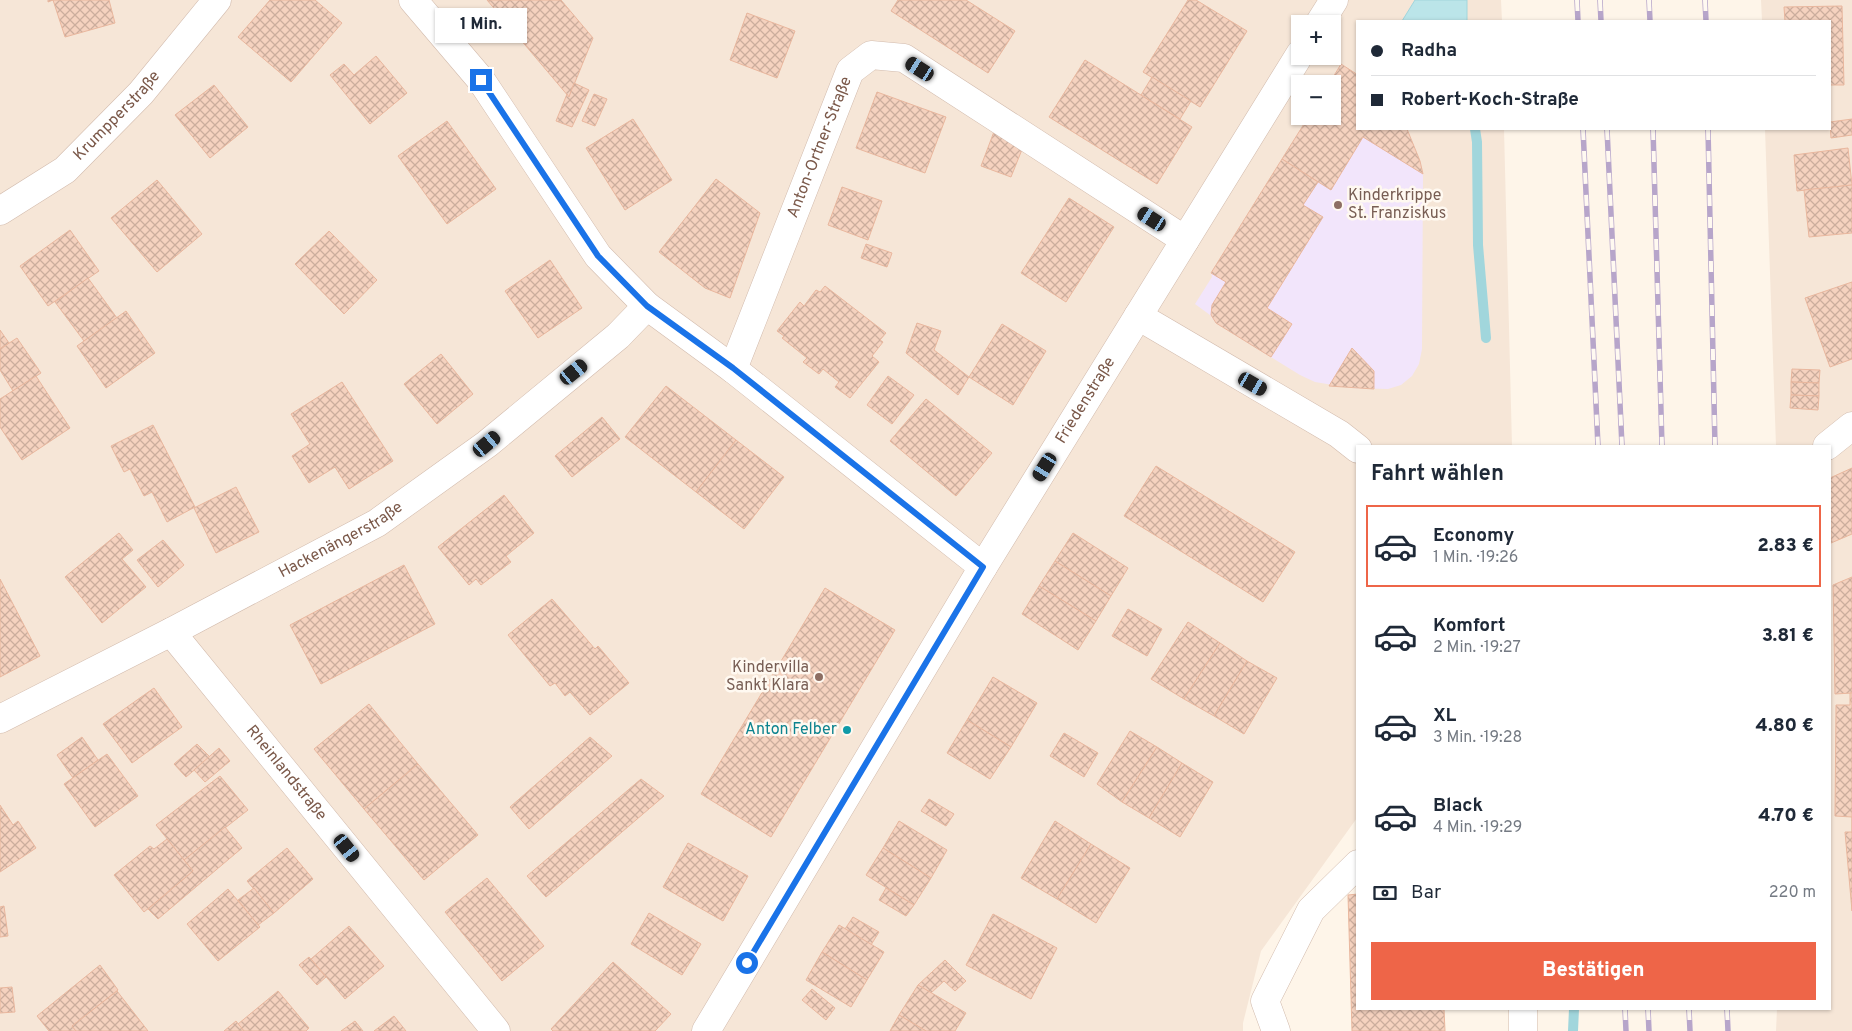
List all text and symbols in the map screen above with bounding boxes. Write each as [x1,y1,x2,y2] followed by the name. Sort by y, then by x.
[435,8,527,42] callout: 1 Min.
[460,15,502,35] text: 1 Min.
[1291,15,1341,125] map controls
[1291,15,1341,65] button: +
[1401,39,1457,63] text: Radha
[903,55,936,83] car
[70,67,165,165] street label: Krumpperstraße
[470,69,492,91] route end
[783,74,857,221] street label: Anton-Ortner-Straße
[1291,75,1341,125] button: −
[1401,88,1579,112] text: Robert-Koch-Straße
[1348,186,1446,224] place label: Kinderkrippe St. Franziskus
[1332,199,1344,211] marker: Kinderkrippe St. Franziskus
[1135,205,1168,233] car
[1051,354,1120,448] street label: Friedenstraße
[557,357,590,387] car
[1236,370,1269,398] car
[470,429,503,459] car
[1030,450,1059,484] car
[1371,461,1504,488] text: Fahrt wählen
[275,498,407,583] street label: Hackenängerstraße
[1373,524,1418,569] icon: car
[1433,524,1514,548] text: Economy
[1757,534,1814,558] text: 2.83 €
[1433,548,1518,568] text: 1 Min. · 19:26
[1373,614,1418,659] icon: car
[1433,614,1505,638] text: Komfort
[1762,624,1814,648] text: 3.81 €
[1433,638,1521,658] text: 2 Min. · 19:27
[726,658,809,696] place label: Kindervilla Sankt Klara
[813,671,825,683] marker: Kindervilla Sankt Klara
[1373,704,1418,749] icon: car
[1433,704,1456,728] text: XL
[1756,714,1814,738] text: 4.80 €
[745,720,837,740] place label: Anton Felber
[241,721,331,825] street label: Rheinlandstraße
[841,724,853,736] marker: Anton Felber
[1433,728,1522,748] text: 3 Min. · 19:28
[1373,794,1418,839] icon: car
[1433,794,1483,818] text: Black
[1758,804,1814,828] text: 4.70 €
[1433,818,1522,838] text: 4 Min. · 19:29
[331,832,362,864] car
[1371,879,1399,907] icon: cash
[1411,881,1441,905] text: Bar
[1769,883,1816,903] text: 220 m
[1371,942,1816,1000] button: Bestätigen
[736,952,758,974] route start

